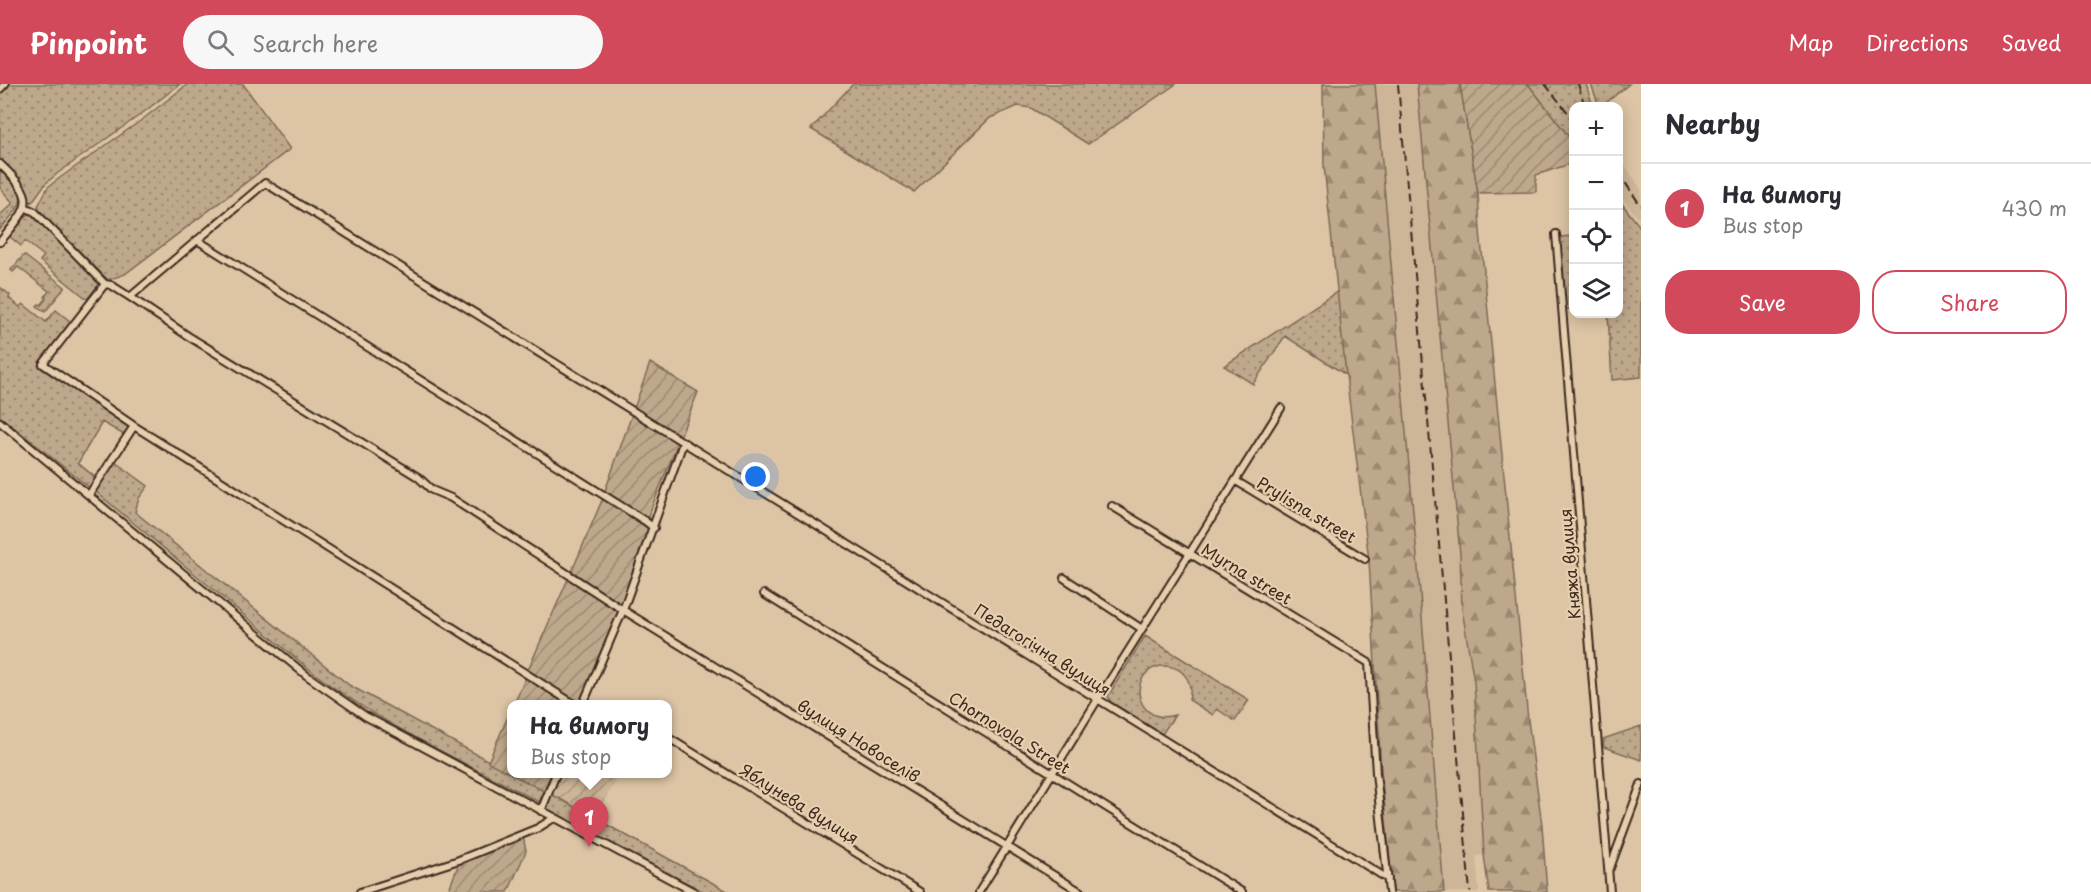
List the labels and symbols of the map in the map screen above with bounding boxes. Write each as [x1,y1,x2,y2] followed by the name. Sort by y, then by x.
[741,462,770,491] your location
[1253,470,1361,548] street label: Prylisna street
[1552,508,1586,620] street label: Княжа вулиця
[1197,536,1297,610] street label: Myrna street
[970,597,1116,701] street label: Педагогічна вулиця
[945,685,1076,779] street label: Chornovola Street
[793,693,925,787] street label: вулиця Новоселів
[736,757,864,849] street label: Яблунева вулиця
[570,798,608,847] pin: 1

